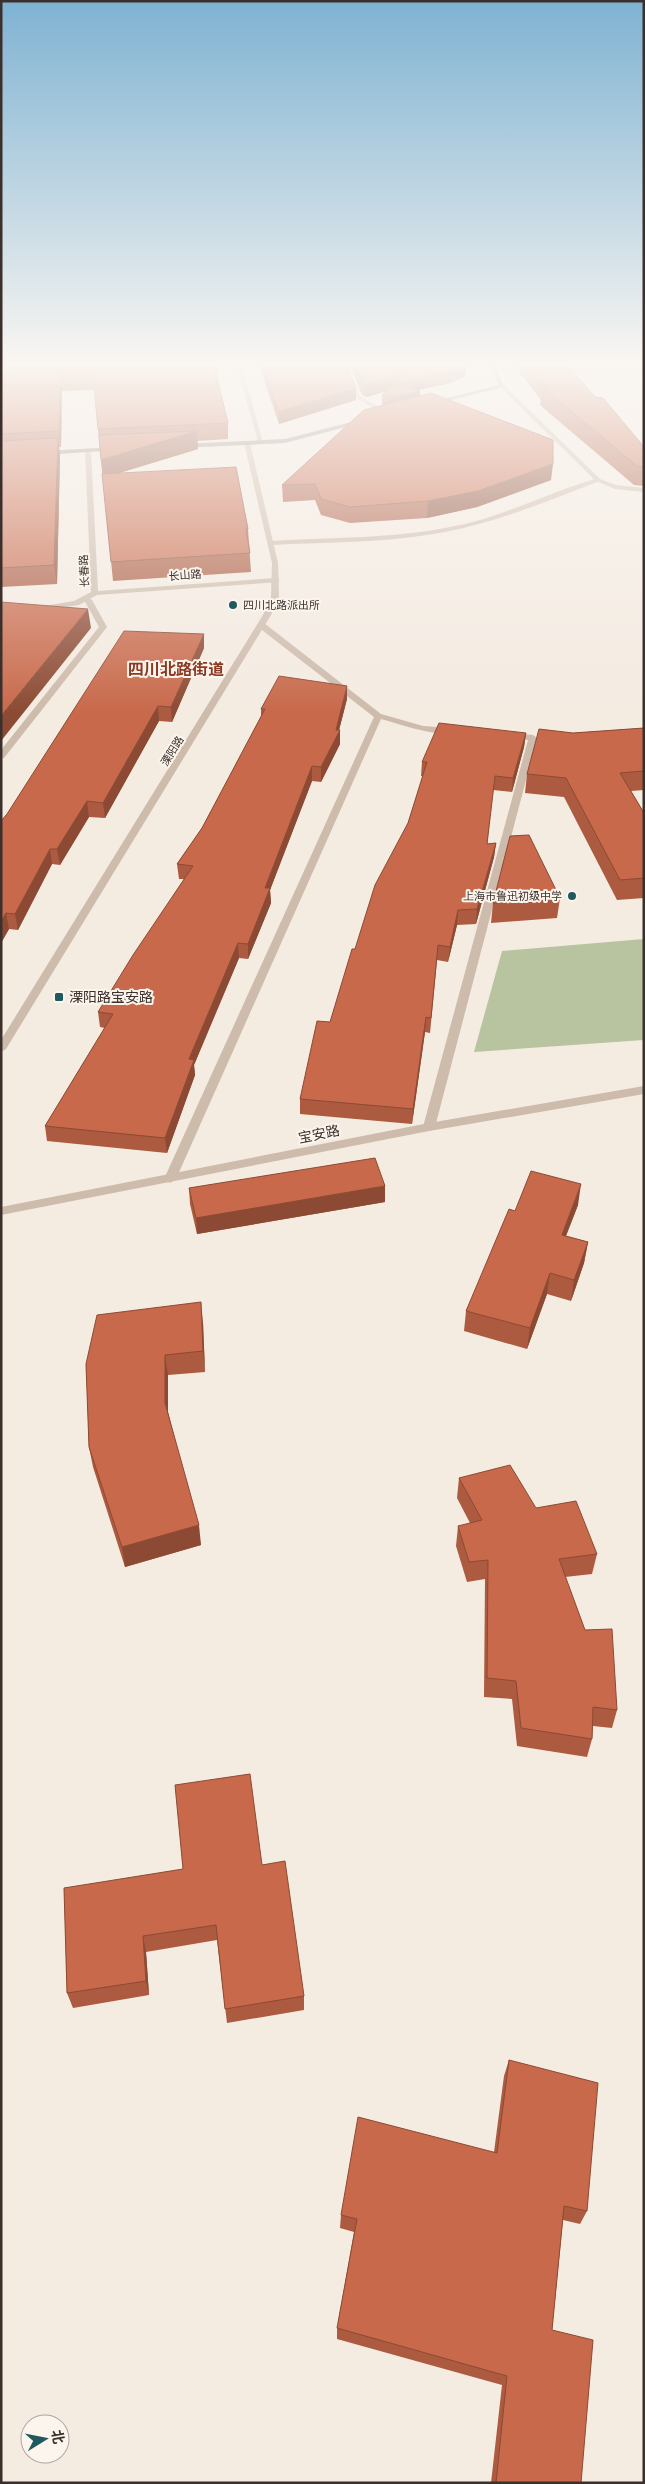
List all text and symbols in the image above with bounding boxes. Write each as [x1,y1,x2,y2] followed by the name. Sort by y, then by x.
[77,554,91,588] street label: 长春路
[168,568,202,582] street label: 长山路
[227,599,239,611] marker: 四川北路派出所
[243,599,320,611] place label: 四川北路派出所
[128,660,224,678] district label: 四川北路街道
[158,734,186,768] street label: 溧阳路
[463,890,562,902] place label: 上海市鲁迅初级中学
[566,890,578,902] marker: 上海市鲁迅初级中学
[69,989,153,1005] place label: 溧阳路宝安路
[53,991,65,1003] marker: 溧阳路宝安路
[297,1122,341,1146] street label: 宝安路
[20,2414,70,2464] north arrow
[49,2428,67,2445] text: 北

